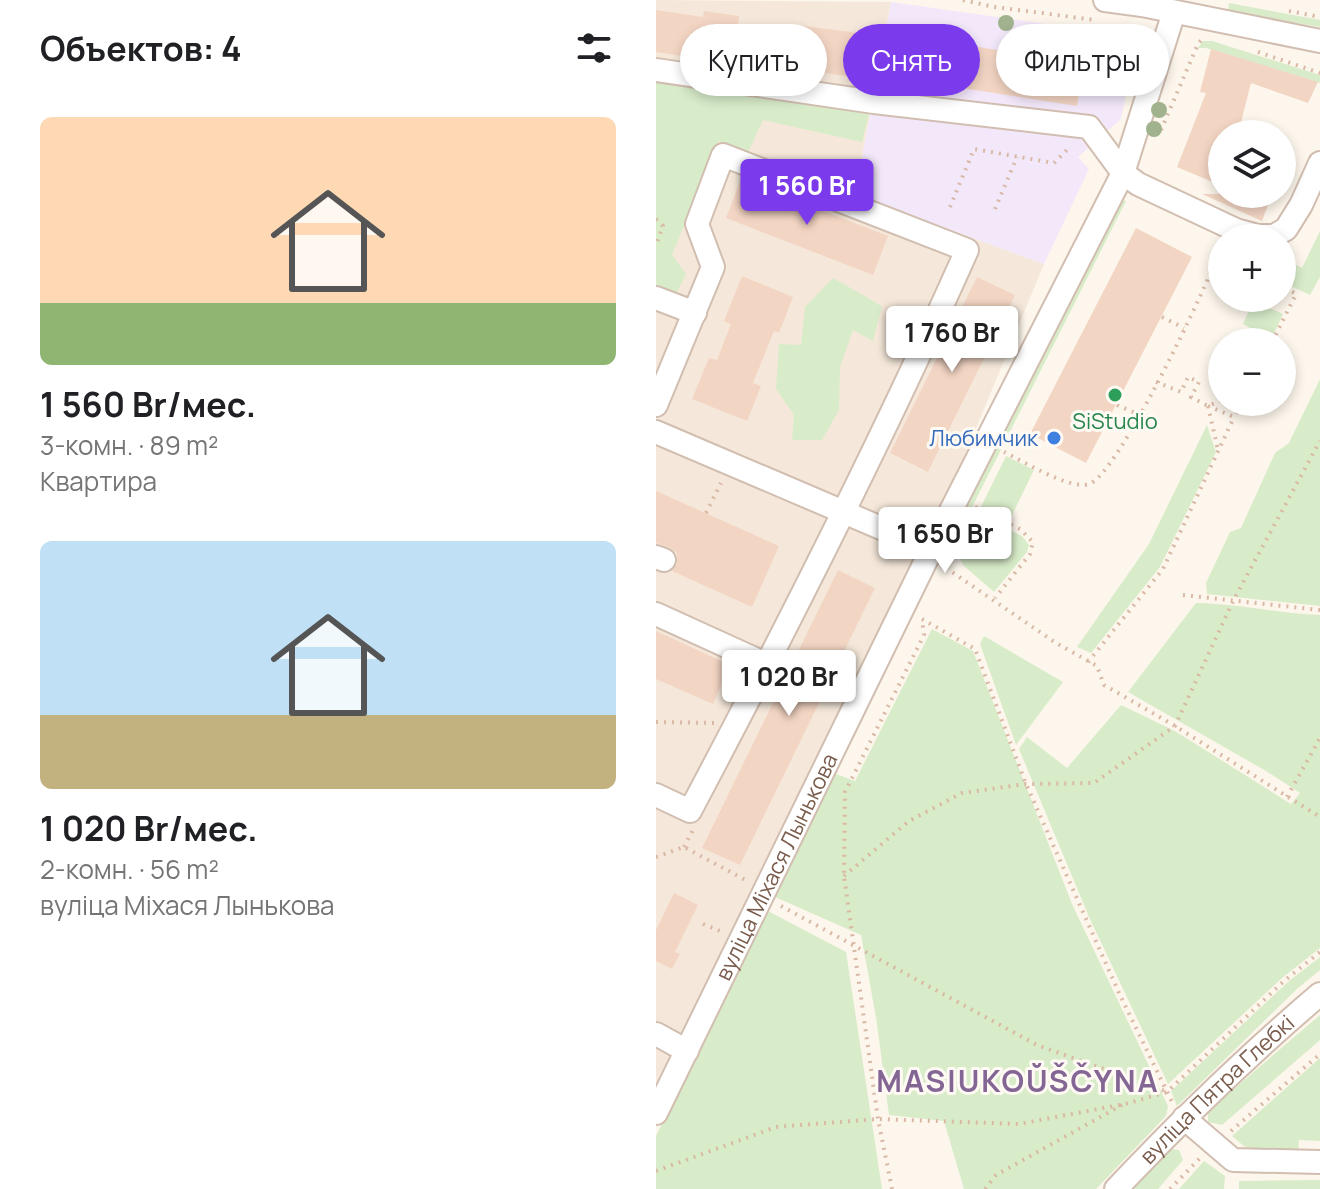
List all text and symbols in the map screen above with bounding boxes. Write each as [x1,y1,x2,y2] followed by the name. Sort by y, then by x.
[680,24,827,96] chip: Купить
[843,24,980,96] chip: Снять
[996,24,1169,96] chip: Фильтры
[40,25,242,71] text: Объектов: 4
[572,26,616,70] icon: filters
[1208,120,1296,416] map controls
[1208,120,1296,208] button: layers
[724,159,890,227] pin: 1 560 Br
[758,167,856,203] text: 1 560 Br
[256,169,400,313] icon: home
[1208,224,1296,312] button: +
[869,306,1035,374] pin: 1 760 Br
[904,314,1000,350] text: 1 760 Br
[1208,328,1296,416] button: −
[40,381,256,427] text: 1 560 Br/мес.
[1106,386,1124,404] marker: SiStudio
[1072,406,1158,436] place label: SiStudio
[929,423,1039,453] place label: Любимчик
[40,427,218,463] text: 3-комн. · 89 m²
[1045,429,1063,447] marker: Любимчик
[40,463,157,499] text: Квартира
[862,507,1028,575] pin: 1 650 Br
[896,515,994,551] text: 1 650 Br
[256,593,400,737] icon: home
[706,650,872,718] pin: 1 020 Br
[740,658,838,694] text: 1 020 Br
[708,748,845,985] street label: вуліца Міхася Лынькова
[40,805,258,851] text: 1 020 Br/мес.
[40,851,219,887] text: 2-комн. · 56 m²
[40,887,335,923] text: вуліца Міхася Лынькова
[1133,1008,1301,1170] street label: вуліца Пятра Глебкі
[876,1060,1160,1101] district label: MASIUKOŬŠČYNA

